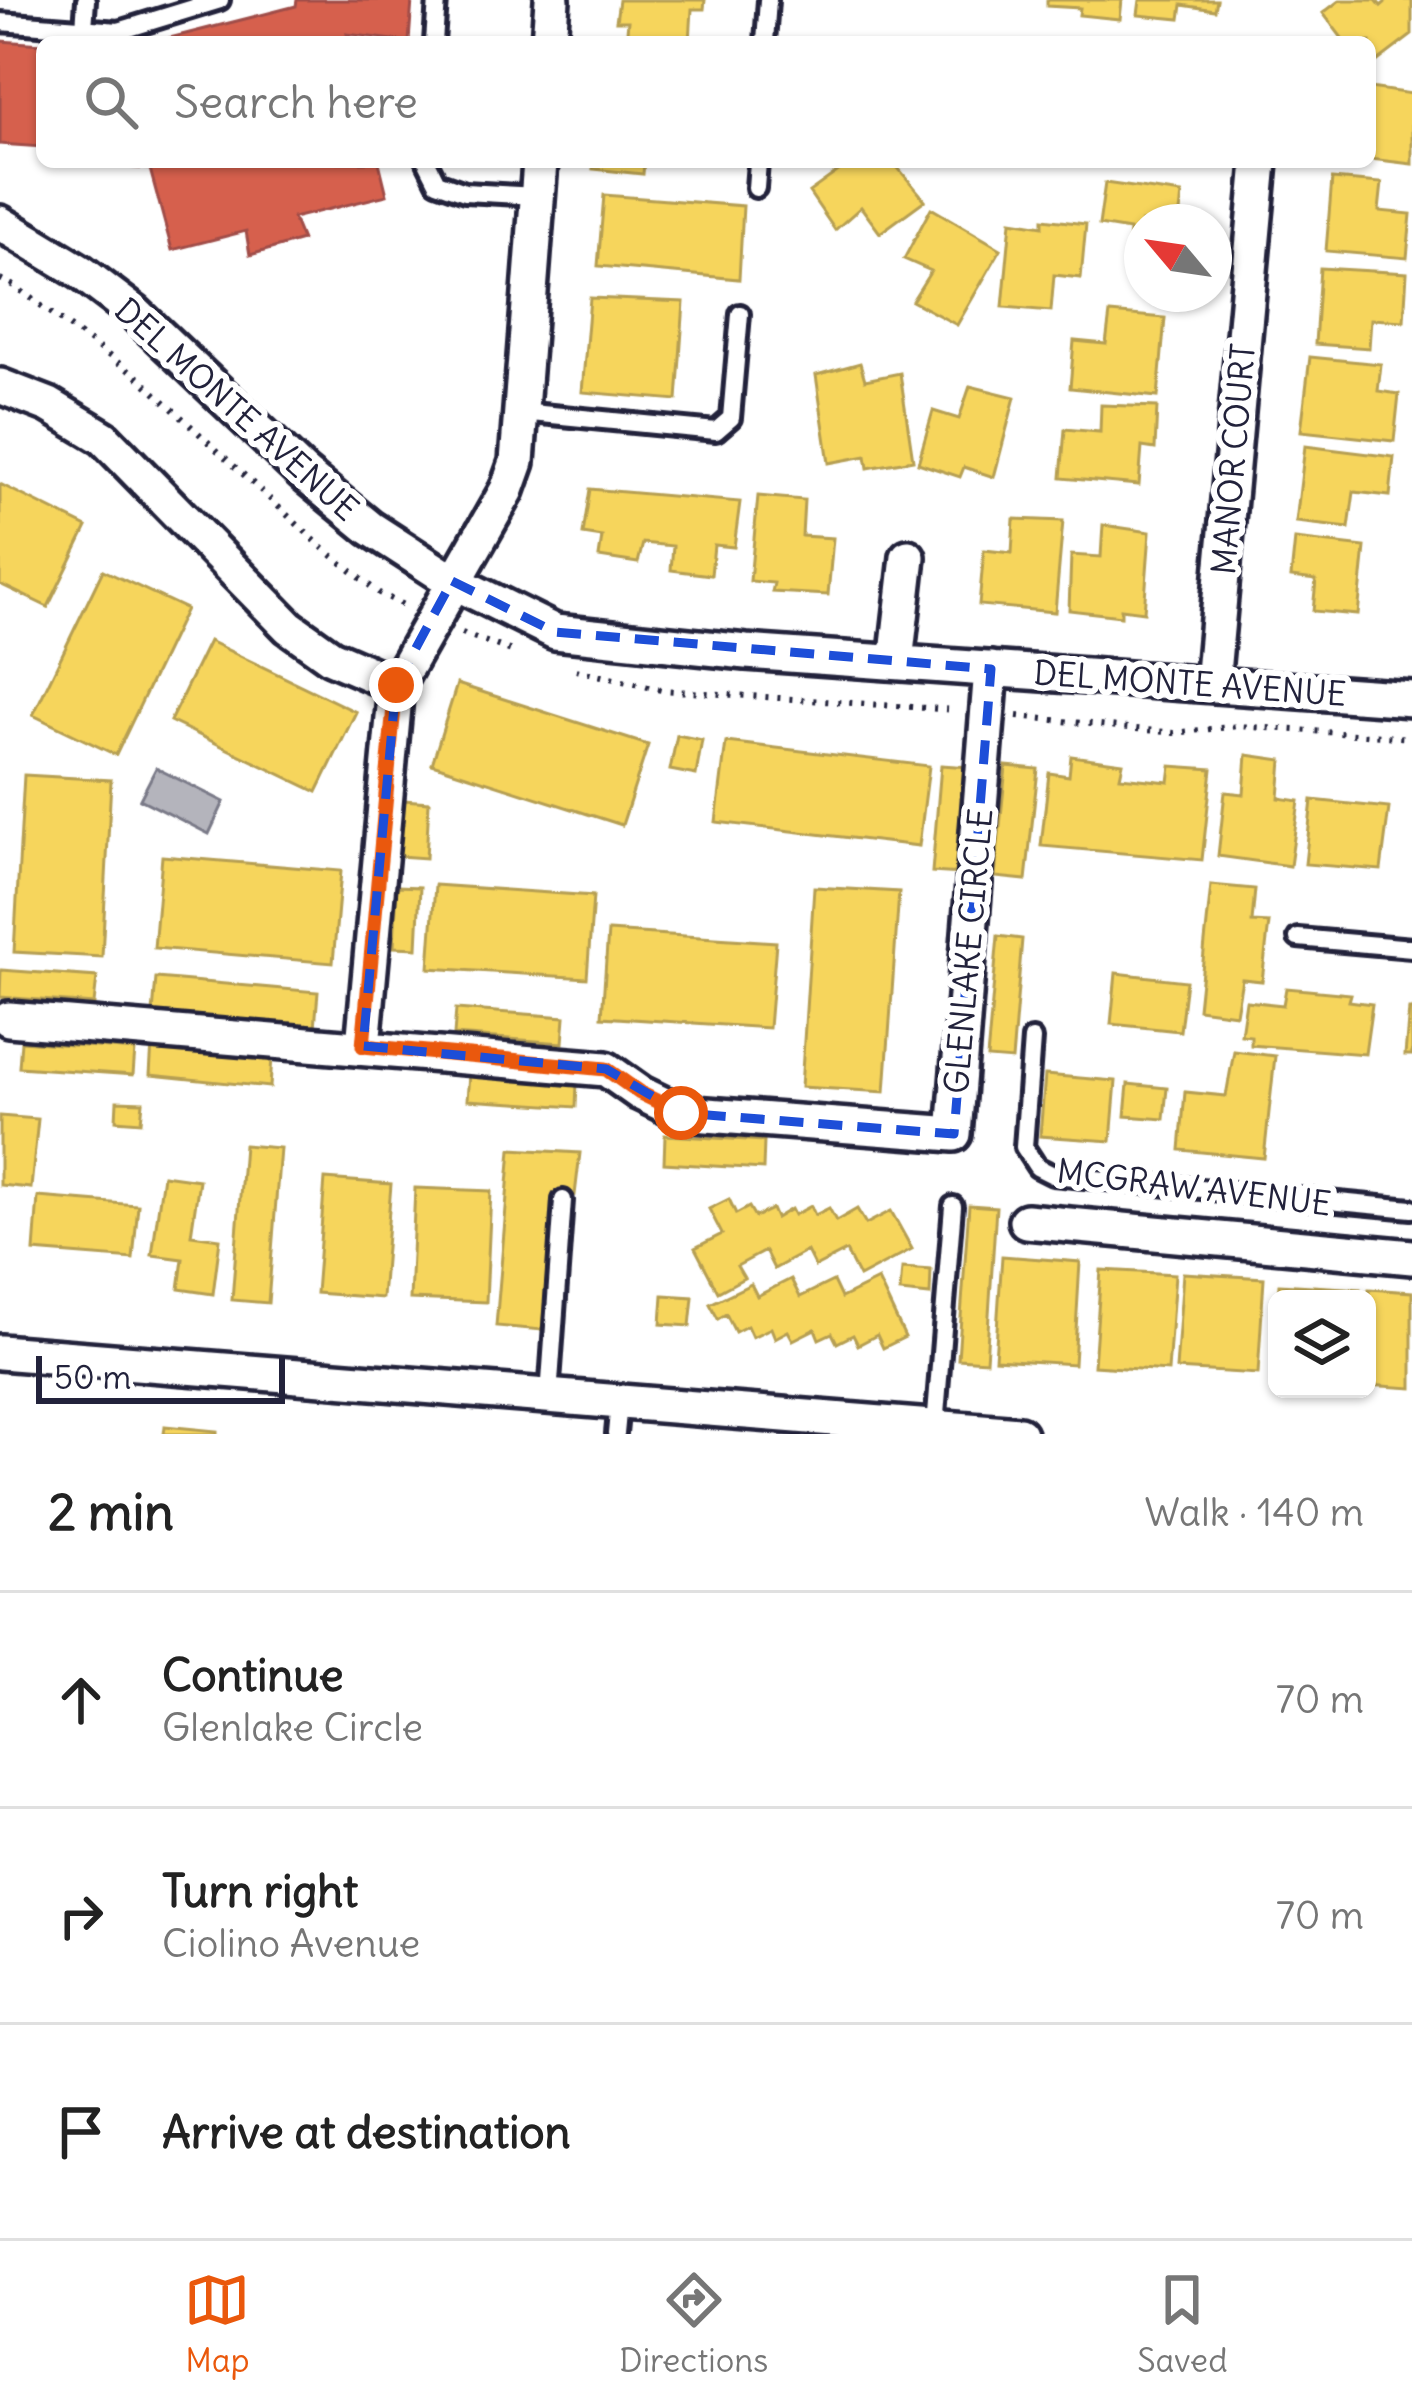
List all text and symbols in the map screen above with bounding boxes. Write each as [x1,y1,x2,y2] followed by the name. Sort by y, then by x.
[36,36,1376,168] search box
[78,69,144,135] icon: search
[174,74,418,130] text: Search here
[1124,204,1232,312] north arrow
[107,289,367,529] street label: DEL MONTE AVENUE
[1202,342,1264,576] street label: MANOR COURT
[1032,651,1348,715] street label: DEL MONTE AVENUE
[369,658,423,712] route end
[935,806,1001,1096] street label: GLENLAKE CIRCLE
[654,1086,708,1140] route start
[1055,1149,1333,1225] street label: MCGRAW AVENUE
[1268,1290,1376,1398] map controls
[1268,1290,1376,1398] button: layers
[36,1350,285,1403] scale bar
[54,1356,131,1398] text: 50 m
[48,1480,174,1544] text: 2 min
[1145,1488,1364,1537] text: Walk · 140 m
[162,1647,344,1703] text: Continue
[48,1667,114,1733] icon: ahead
[1276,1675,1364,1724] text: 70 m
[162,1703,423,1752] text: Glenlake Circle
[162,1863,358,1919] text: Turn right
[48,1883,114,1949] icon: right
[1276,1891,1364,1940] text: 70 m
[162,1919,420,1968] text: Ciolino Avenue
[48,2099,114,2165] icon: arrive
[162,2104,571,2160] text: Arrive at destination
[184,2267,250,2381] tab: Map
[619,2267,768,2381] tab: Directions
[1137,2267,1228,2381] tab: Saved

